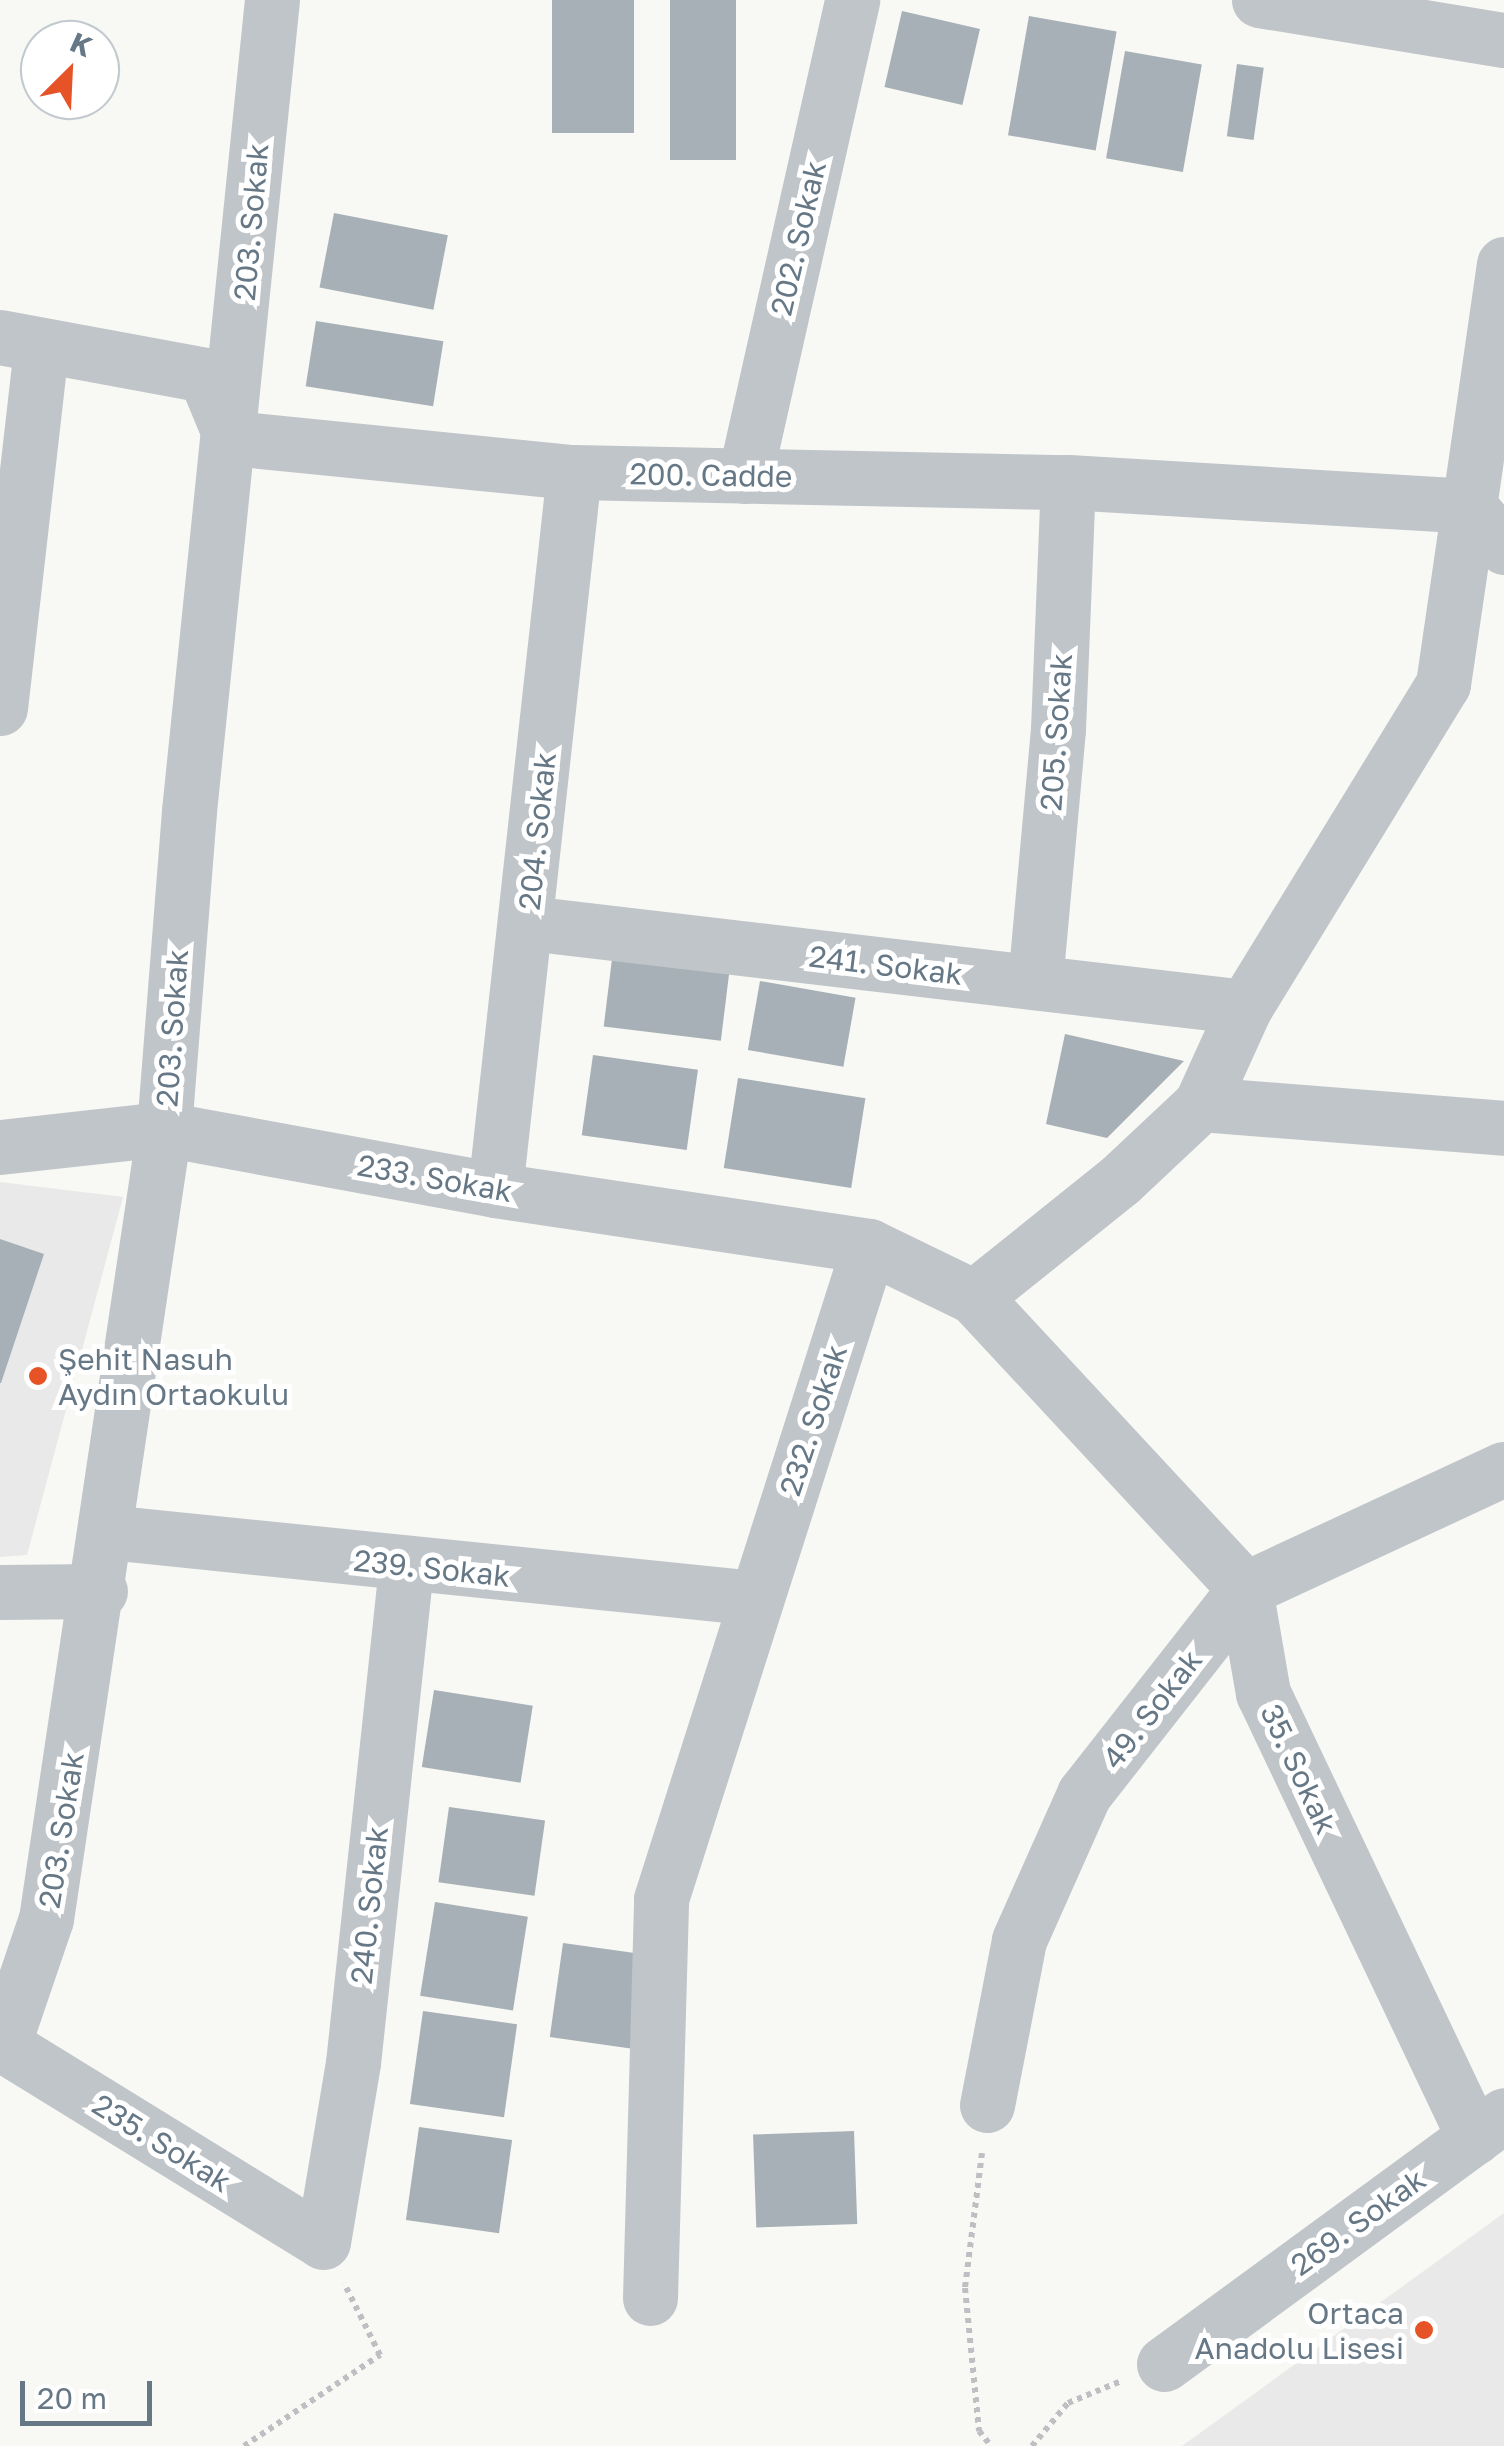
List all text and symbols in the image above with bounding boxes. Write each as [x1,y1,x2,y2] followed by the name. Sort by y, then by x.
[20,20,120,120] north arrow
[66,25,98,63] text: K
[226,142,276,302] street label: 203. Sokak
[763,157,833,319] street label: 202. Sokak
[629,456,793,494] street label: 200. Cadde
[1033,652,1079,812] street label: 205. Sokak
[511,750,563,912] street label: 204. Sokak
[807,938,965,992] street label: 241. Sokak
[149,948,195,1108] street label: 203. Sokak
[355,1147,515,1209] street label: 233. Sokak
[772,1340,854,1500] street label: 232. Sokak
[58,1341,289,1412] place label: Şehit Nasuh Aydın Ortaokulu
[27,1365,49,1387] marker: Şehit Nasuh Aydın Ortaokulu
[352,1542,512,1594] street label: 239. Sokak
[1095,1642,1209,1776] street label: 49. Sokak
[1253,1698,1345,1840] street label: 35. Sokak
[31,1749,91,1911] street label: 203. Sokak
[343,1824,395,1986] street label: 240. Sokak
[86,2086,238,2200] street label: 235. Sokak
[1284,2161,1432,2283] street label: 269. Sokak
[1194,2295,1404,2366] place label: Ortaca Anadolu Lisesi
[1413,2319,1435,2341] marker: Ortaca Anadolu Lisesi
[25,2361,158,2423] scale bar
[37,2380,107,2416] text: 20 m

